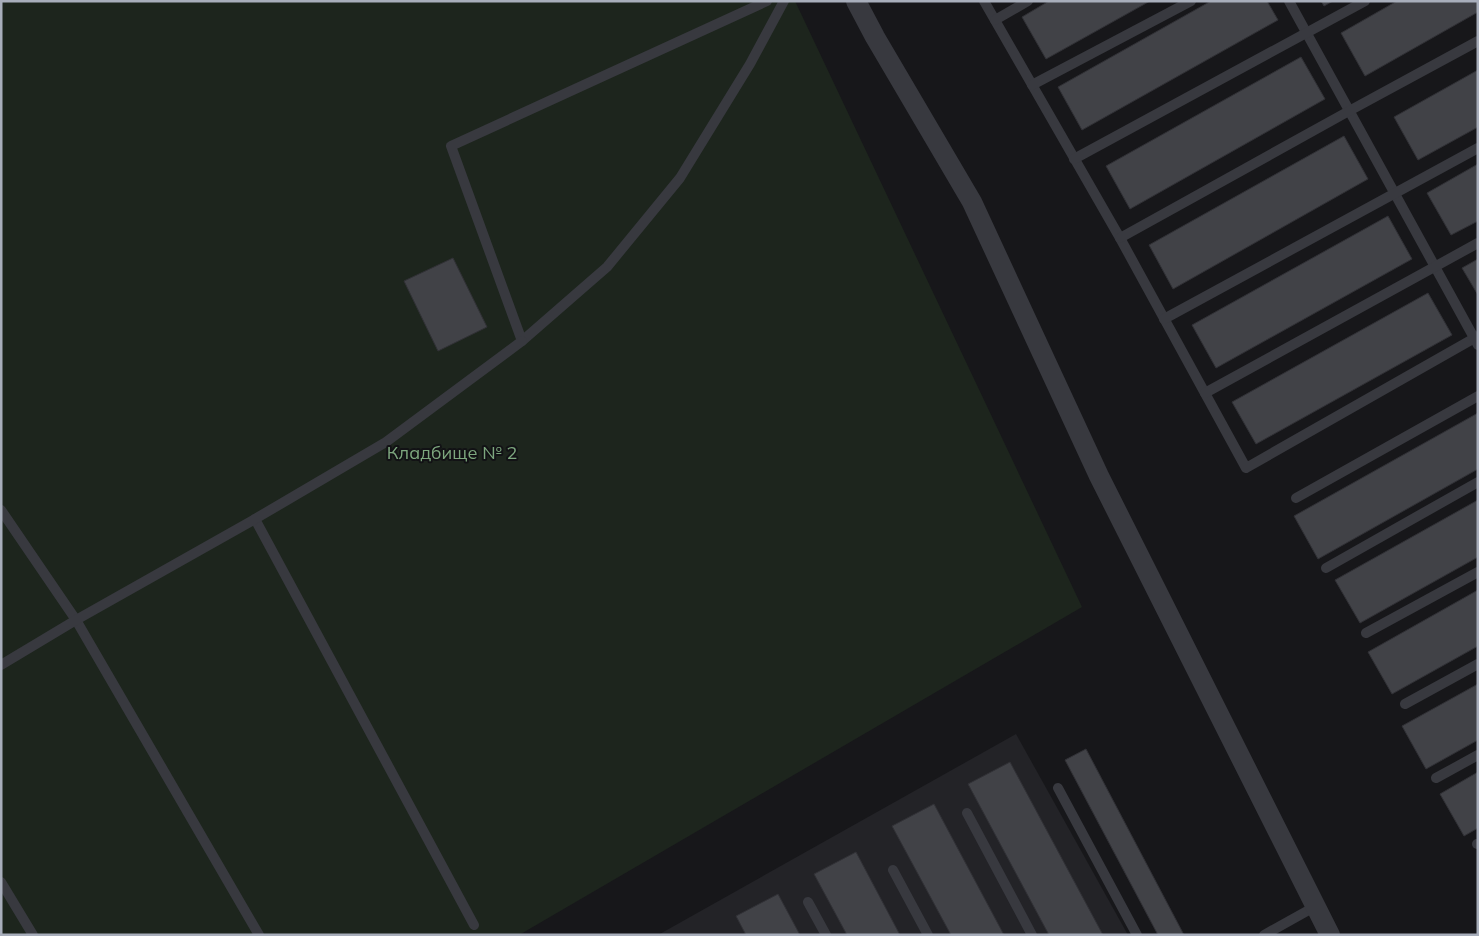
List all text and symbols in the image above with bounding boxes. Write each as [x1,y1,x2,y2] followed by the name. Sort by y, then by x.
[387,441,517,464] park label: Кладбище № 2

